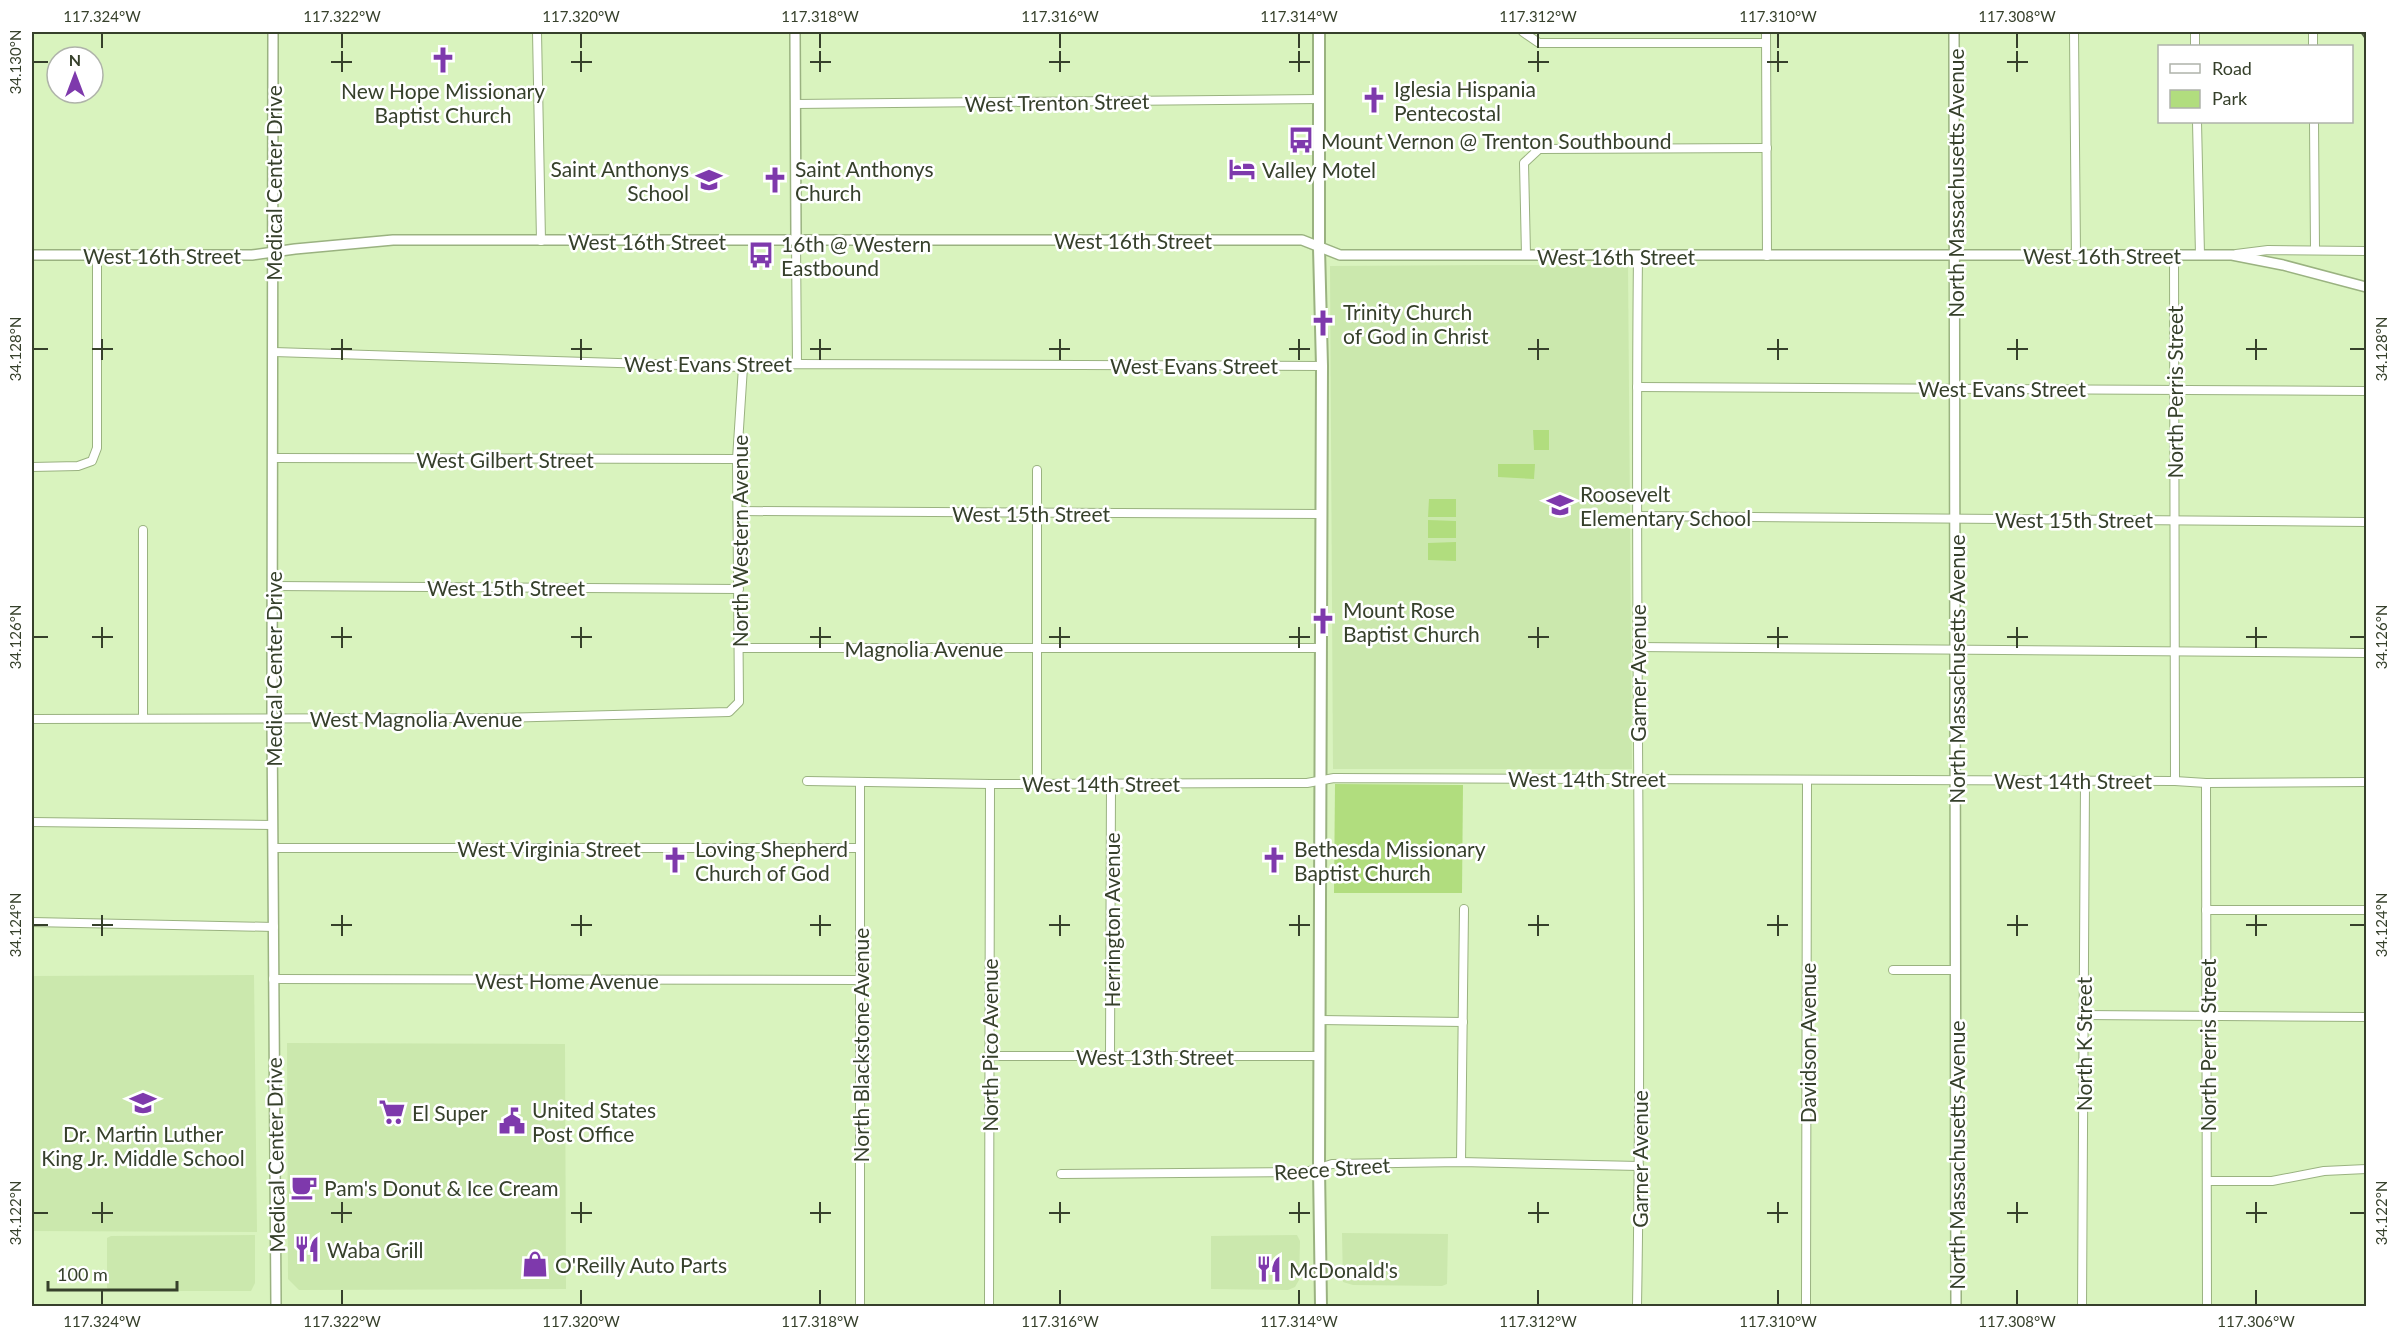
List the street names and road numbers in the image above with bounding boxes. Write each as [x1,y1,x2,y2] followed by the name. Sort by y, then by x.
[1943,48,1968,318] street label: North Massachusetts Avenue
[261,85,286,281] street label: Medical Center Drive
[964,88,1150,116] street label: West Trenton Street
[1054,228,1212,253] street label: West 16th Street
[568,229,726,254] street label: West 16th Street
[83,243,241,268] street label: West 16th Street
[2023,243,2181,268] street label: West 16th Street
[1537,244,1695,269] street label: West 16th Street
[2162,305,2187,479] street label: North Perris Street
[624,351,792,376] street label: West Evans Street
[1110,353,1278,378] street label: West Evans Street
[1918,376,2086,401] street label: West Evans Street
[727,435,752,647] street label: North Western Avenue
[416,447,594,472] street label: West Gilbert Street
[952,501,1110,526] street label: West 15th Street
[1995,507,2153,532] street label: West 15th Street
[1944,534,1969,804] street label: North Massachusetts Avenue
[261,571,286,767] street label: Medical Center Drive
[427,575,585,600] street label: West 15th Street
[1625,604,1650,742] street label: Garner Avenue
[845,636,1003,661] street label: Magnolia Avenue
[310,706,522,731] street label: West Magnolia Avenue
[1508,766,1666,791] street label: West 14th Street
[1994,768,2152,793] street label: West 14th Street
[1022,771,1180,796] street label: West 14th Street
[1099,832,1124,1008] street label: Herrington Avenue
[457,836,641,861] street label: West Virginia Street
[848,928,873,1162] street label: North Blackstone Avenue
[977,958,1002,1132] street label: North Pico Avenue
[2195,958,2220,1132] street label: North Perris Street
[1795,963,1820,1123] street label: Davidson Avenue
[475,968,659,993] street label: West Home Avenue
[2071,976,2096,1111] street label: North K Street
[1944,1020,1969,1290] street label: North Massachusetts Avenue
[1076,1044,1234,1069] street label: West 13th Street
[261,1057,289,1253] street label: Medical Center Drive
[1627,1090,1652,1228] street label: Garner Avenue
[1273,1151,1391,1185] street label: Reece Street

